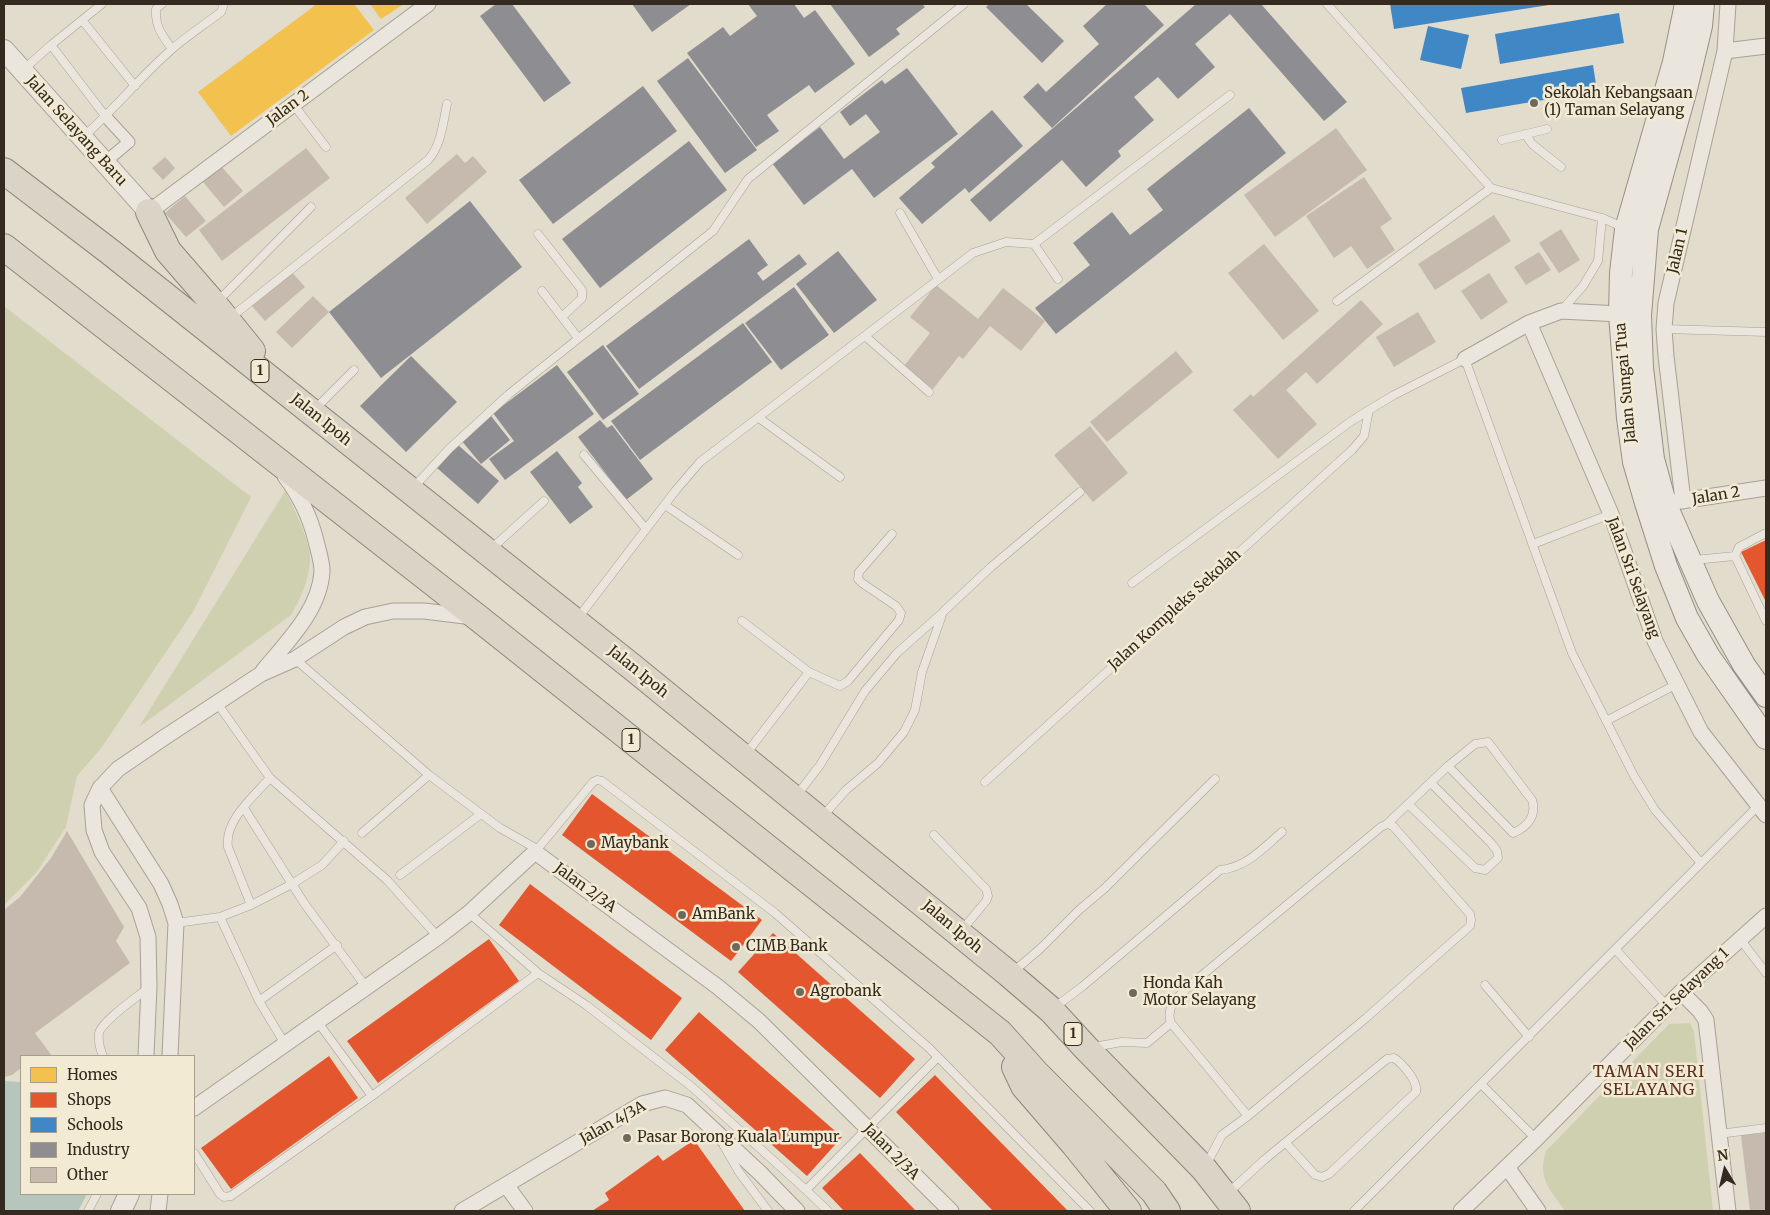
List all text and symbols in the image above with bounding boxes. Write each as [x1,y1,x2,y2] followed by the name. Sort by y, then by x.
[22,72,130,190] street label: Jalan Selayang Baru
[1544,85,1693,120] place label: Sekolah Kebangsaan (1) Taman Selayang
[263,86,313,130] street label: Jalan 2
[1528,97,1540,109] marker: Sekolah Kebangsaan (1) Taman Selayang
[1664,226,1692,276] street label: Jalan 1
[1612,322,1640,444] street label: Jalan Sungai Tua
[251,360,269,382] road number: 1
[287,390,355,450] street label: Jalan Ipoh
[1691,483,1741,509] street label: Jalan 2
[1603,515,1663,641] street label: Jalan Sri Selayang
[1105,546,1245,674] street label: Jalan Kompleks Sekolah
[604,642,672,702] street label: Jalan Ipoh
[622,728,640,752] road number: 1
[601,835,669,853] place label: Maybank
[585,838,597,850] marker: Maybank
[550,859,620,917] street label: Jalan 2/3A
[918,897,986,957] street label: Jalan Ipoh
[692,906,755,924] place label: AmBank
[676,909,688,921] marker: AmBank
[746,938,828,956] place label: CIMB Bank
[730,941,742,953] marker: CIMB Bank
[1621,944,1733,1054] street label: Jalan Sri Selayang 1
[1143,975,1256,1010] place label: Honda Kah Motor Selayang
[810,983,881,1001] place label: Agrobank
[794,986,806,998] marker: Agrobank
[1127,987,1139,999] marker: Honda Kah Motor Selayang
[1064,1022,1082,1046] road number: 1
[20,1055,195,1195] legend
[1592,1062,1706,1100] district label: TAMAN SERI SELAYANG
[67,1065,118,1084] text: Homes
[67,1090,111,1109] text: Shops
[577,1098,649,1148] street label: Jalan 4/3A
[67,1115,123,1134] text: Schools
[859,1120,923,1184] street label: Jalan 2/3A
[637,1129,840,1147] place label: Pasar Borong Kuala Lumpur
[621,1132,633,1144] marker: Pasar Borong Kuala Lumpur
[67,1140,130,1159] text: Industry
[1700,1145,1750,1195] north arrow
[1716,1145,1730,1165] text: N
[67,1165,108,1184] text: Other

